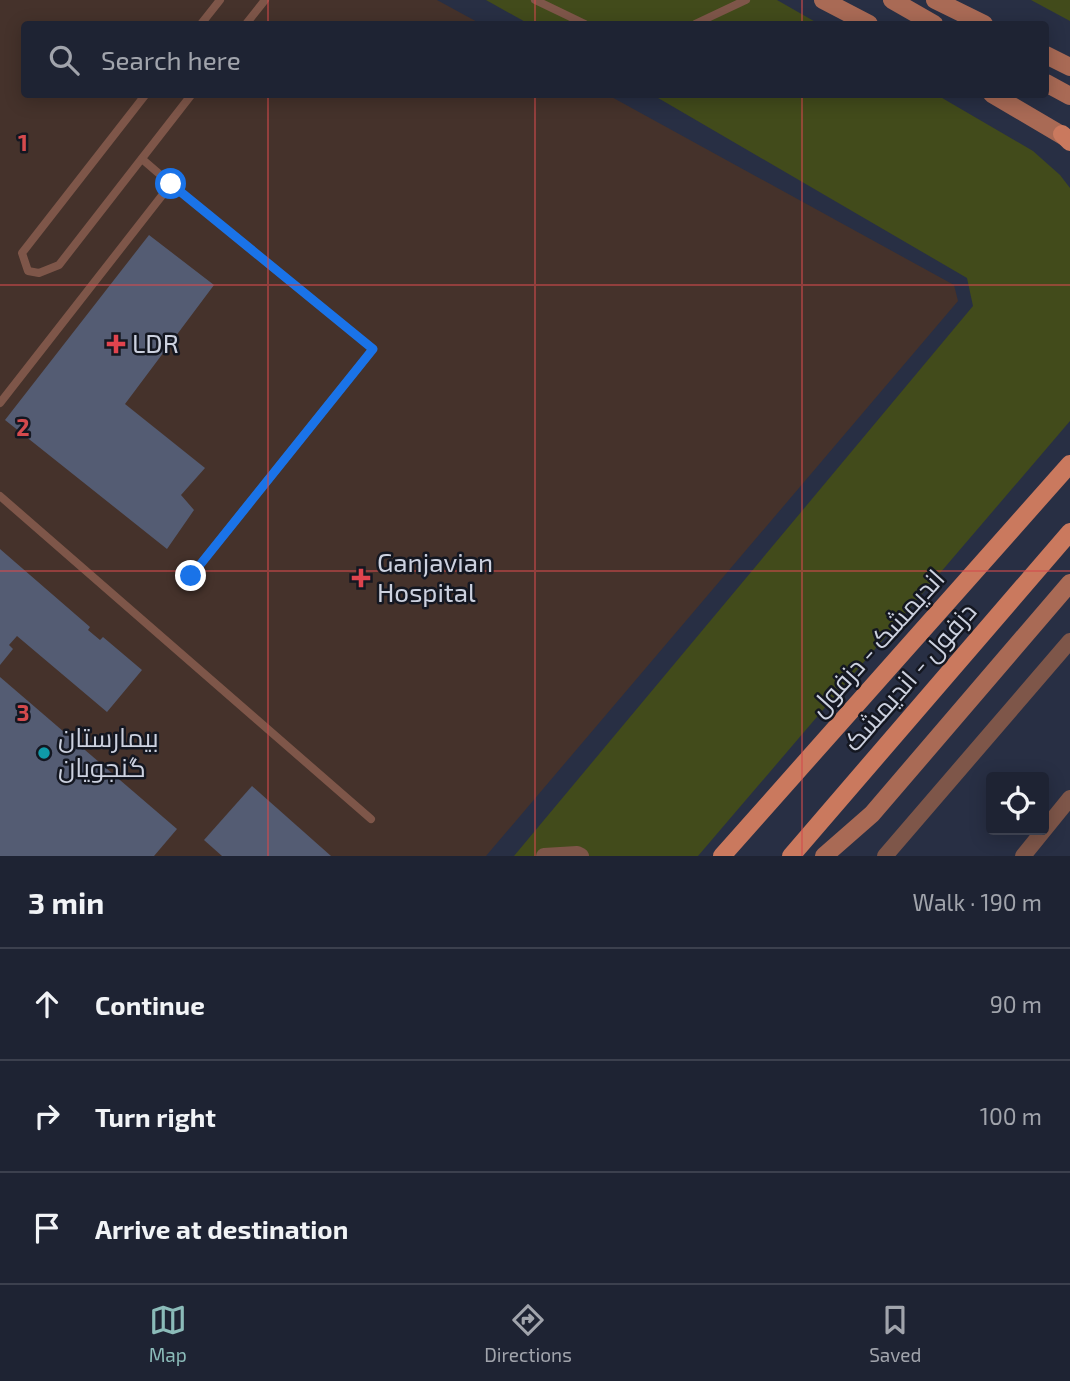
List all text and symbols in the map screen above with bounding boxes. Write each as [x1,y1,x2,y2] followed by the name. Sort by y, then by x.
[21,21,1049,98] search box
[45,41,83,79] icon: search
[101,44,241,75] text: Search here
[18,128,28,156] text: 1
[155,168,186,199] route start
[132,327,179,358] place label: LDR
[106,334,126,354] marker: LDR
[16,413,30,441] text: 2
[377,546,493,607] place label: Ganjavian Hospital
[175,560,206,591] route end
[802,562,951,722] street label: اندیمشک - دزفول
[351,568,371,588] marker: Ganjavian Hospital
[836,595,983,757] street label: دزفول - اندیمشک
[16,698,30,726] text: 3
[58,721,159,783] place label: بیمارستان گنجویان
[36,745,52,761] marker: بیمارستان گنجویان
[986,772,1049,835] map controls
[986,772,1049,835] button: locate
[28,884,104,920] text: 3 min
[912,888,1042,916] text: Walk · 190 m
[28,985,66,1023] icon: ahead
[95,989,205,1020] text: Continue
[990,990,1042,1018] text: 90 m
[28,1097,66,1135] icon: right
[95,1101,216,1132] text: Turn right
[980,1102,1042,1130] text: 100 m
[28,1209,66,1247] icon: arrive
[95,1213,348,1244] text: Arrive at destination
[149,1301,187,1366] tab: Map
[484,1301,572,1366] tab: Directions
[869,1301,921,1366] tab: Saved

